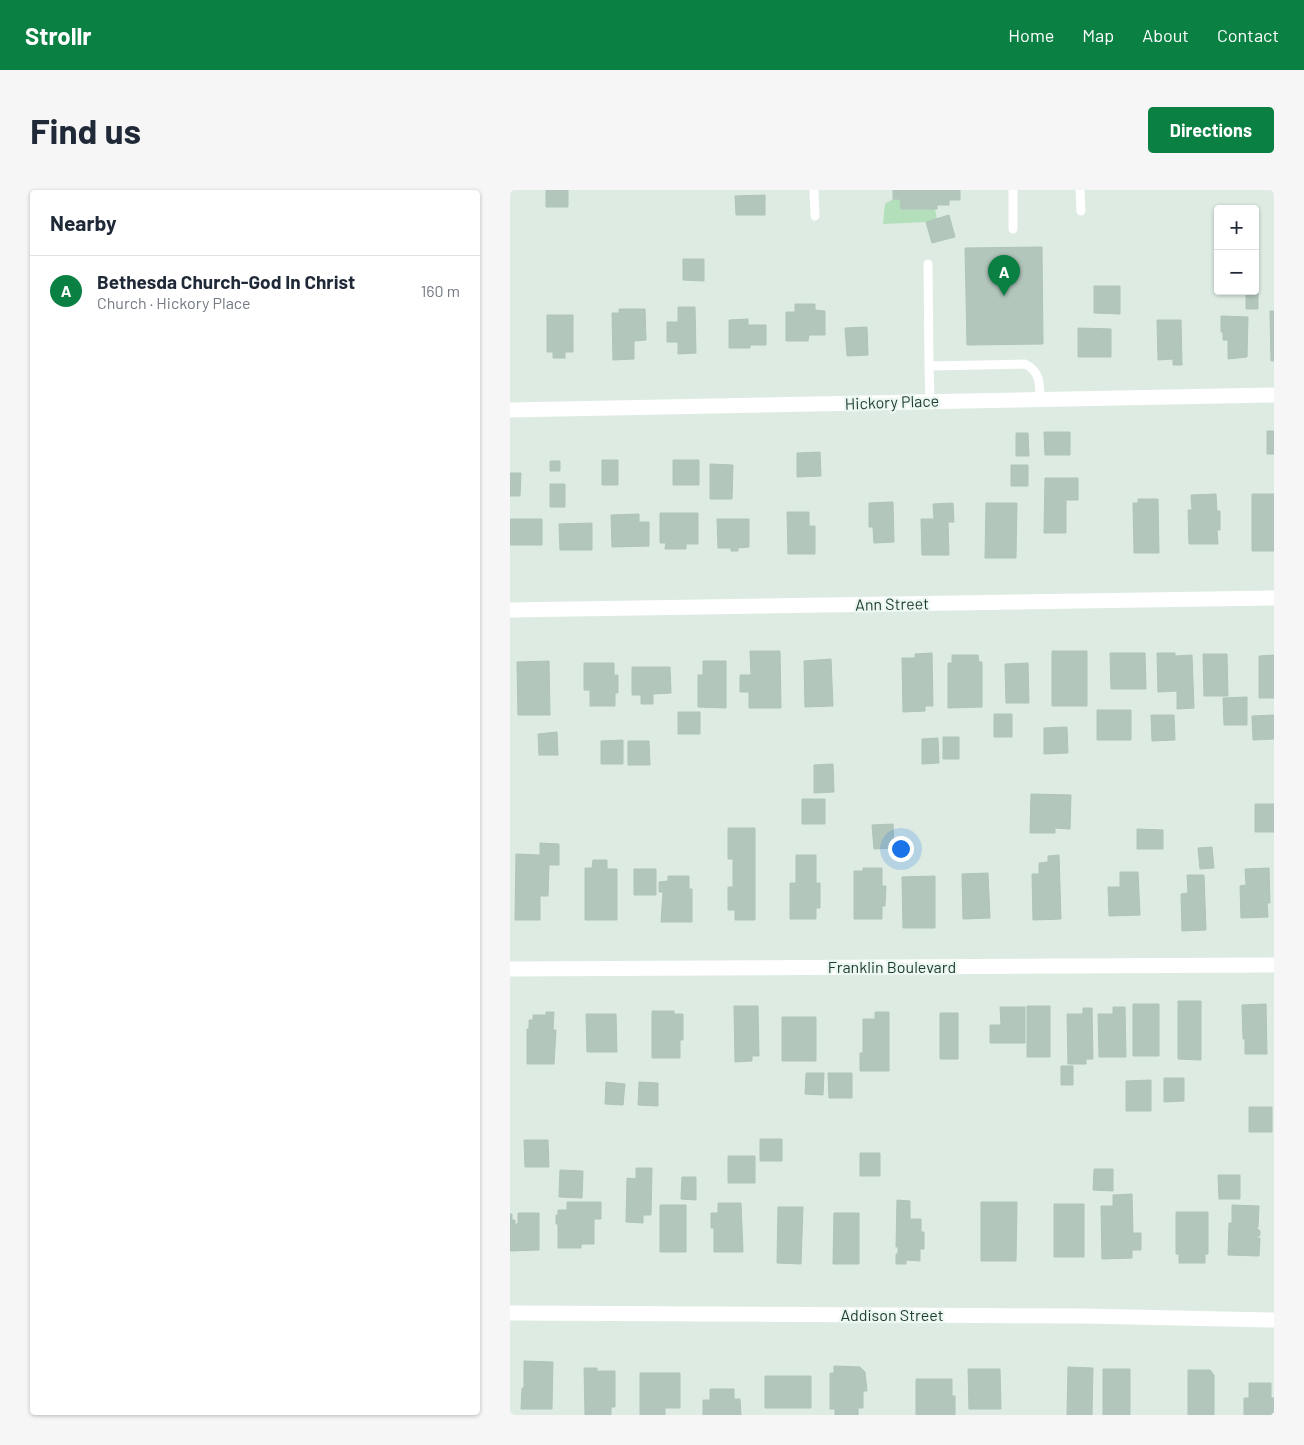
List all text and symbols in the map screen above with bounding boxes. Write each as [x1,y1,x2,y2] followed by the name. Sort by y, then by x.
[25,21,92,50] text: Strollr
[1008,24,1054,46] text: Home
[1082,24,1114,46] text: Map
[1142,24,1189,46] text: About
[1217,24,1279,46] text: Contact
[1148,107,1274,153] button: Directions
[30,109,141,151] text: Find us
[1214,205,1259,295] map controls
[1214,205,1259,250] button: +
[50,210,116,235] text: Nearby
[1214,250,1259,295] button: −
[988,255,1020,296] pin: A
[97,270,355,293] text: Bethesda Church-God In Christ
[61,281,71,300] text: A
[421,281,460,300] text: 160 m
[97,293,251,312] text: Church · Hickory Place
[845,390,939,413] street label: Hickory Place
[855,593,929,614] street label: Ann Street
[888,836,914,862] your location
[828,957,956,976] street label: Franklin Boulevard
[841,1305,943,1324] street label: Addison Street

